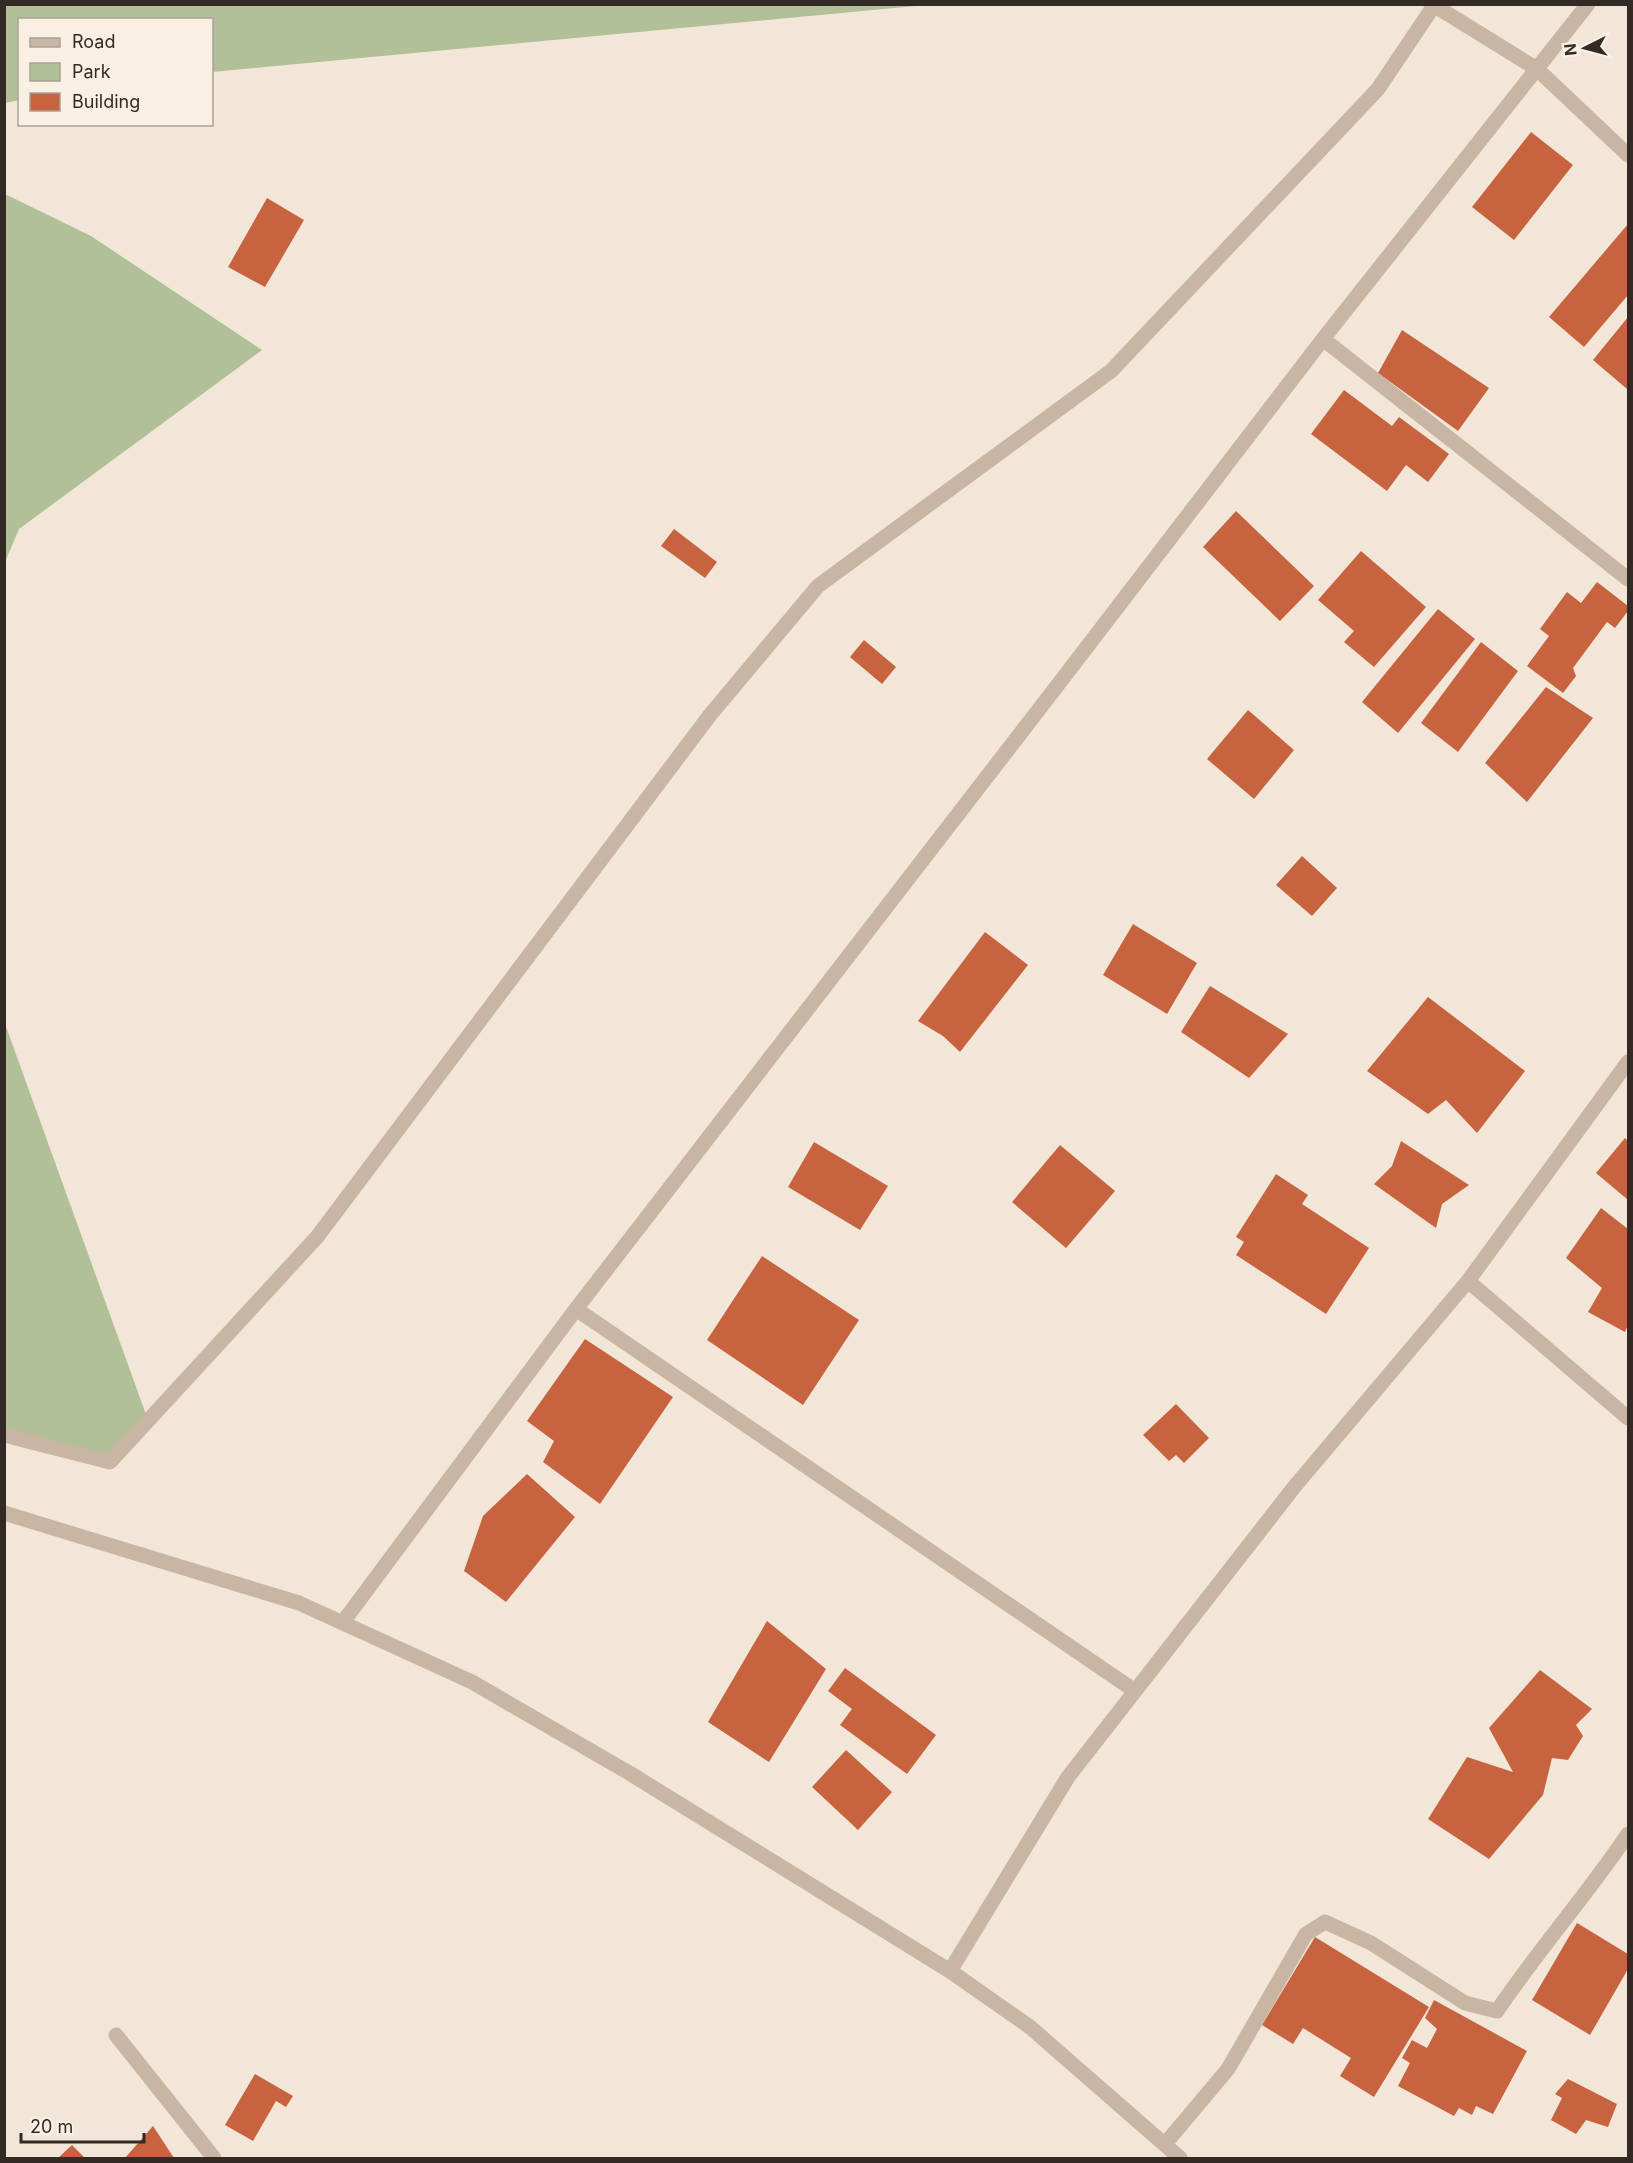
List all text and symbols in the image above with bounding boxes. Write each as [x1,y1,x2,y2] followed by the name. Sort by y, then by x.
[18,18,213,126] legend
[1555,18,1615,78] north arrow
[72,31,115,52] text: Road
[1559,42,1581,57] text: N
[72,61,111,82] text: Park
[72,91,140,112] text: Building
[21,2106,144,2144] scale bar
[30,2116,73,2137] text: 20 m

